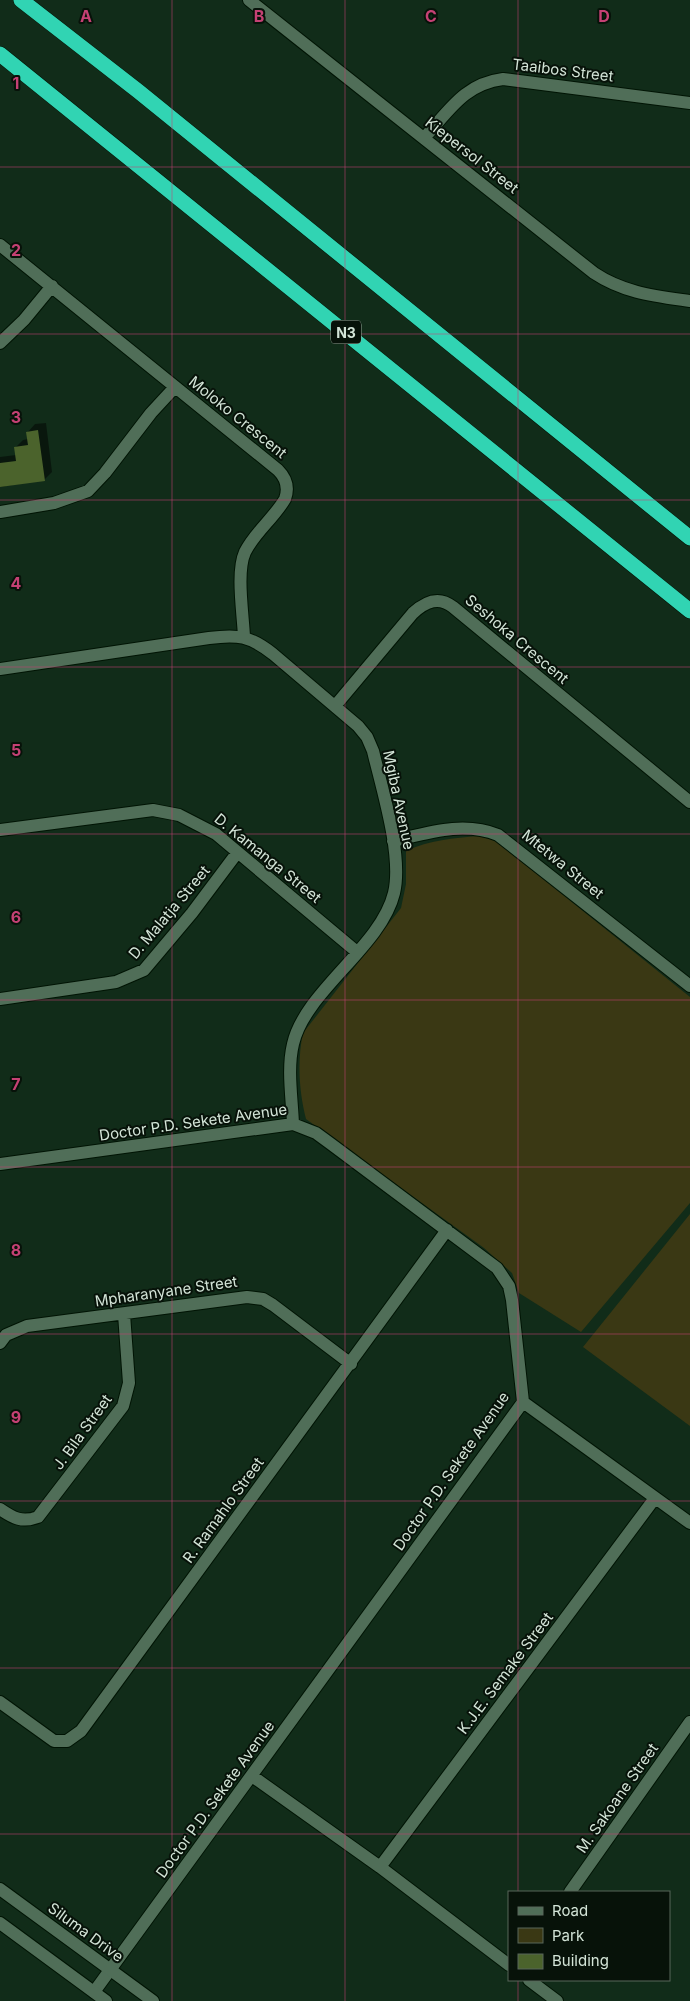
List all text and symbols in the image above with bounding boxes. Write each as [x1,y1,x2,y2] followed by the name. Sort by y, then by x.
[80,6,92,26] text: A
[254,6,264,26] text: B
[425,6,437,26] text: C
[598,6,610,26] text: D
[511,54,615,86] street label: Taaibos Street
[13,73,19,93] text: 1
[421,113,523,197] street label: Kiepersol Street
[11,240,21,260] text: 2
[331,321,361,344] road number: N3
[185,372,291,462] street label: Moloko Crescent
[11,407,21,427] text: 3
[11,573,22,593] text: 4
[461,590,573,688] street label: Seshoka Crescent
[11,740,21,760] text: 5
[379,749,419,851] street label: Mgiba Avenue
[211,809,325,907] street label: D. Kamanga Street
[518,825,608,903] street label: Mtetwa Street
[124,861,214,963] street label: D. Malatja Street
[11,907,21,927] text: 6
[11,1074,21,1094] text: 7
[98,1099,288,1145] street label: Doctor P.D. Sekete Avenue
[11,1240,21,1260] text: 8
[94,1272,239,1310] street label: Mpharanyane Street
[389,1388,513,1554] street label: Doctor P.D. Sekete Avenue
[48,1390,116,1473] street label: J. Bila Street
[11,1407,21,1427] text: 9
[178,1453,268,1566] street label: R. Ramahlo Street
[453,1608,557,1738] street label: K.J.E. Semake Street
[152,1717,278,1881] street label: Doctor P.D. Sekete Avenue
[572,1739,662,1857] street label: M. Sakoane Street
[508,1891,670,1981] legend
[45,1898,127,1966] street label: Siluma Drive
[552,1901,588,1920] text: Road
[552,1926,585,1945] text: Park
[552,1951,609,1970] text: Building

